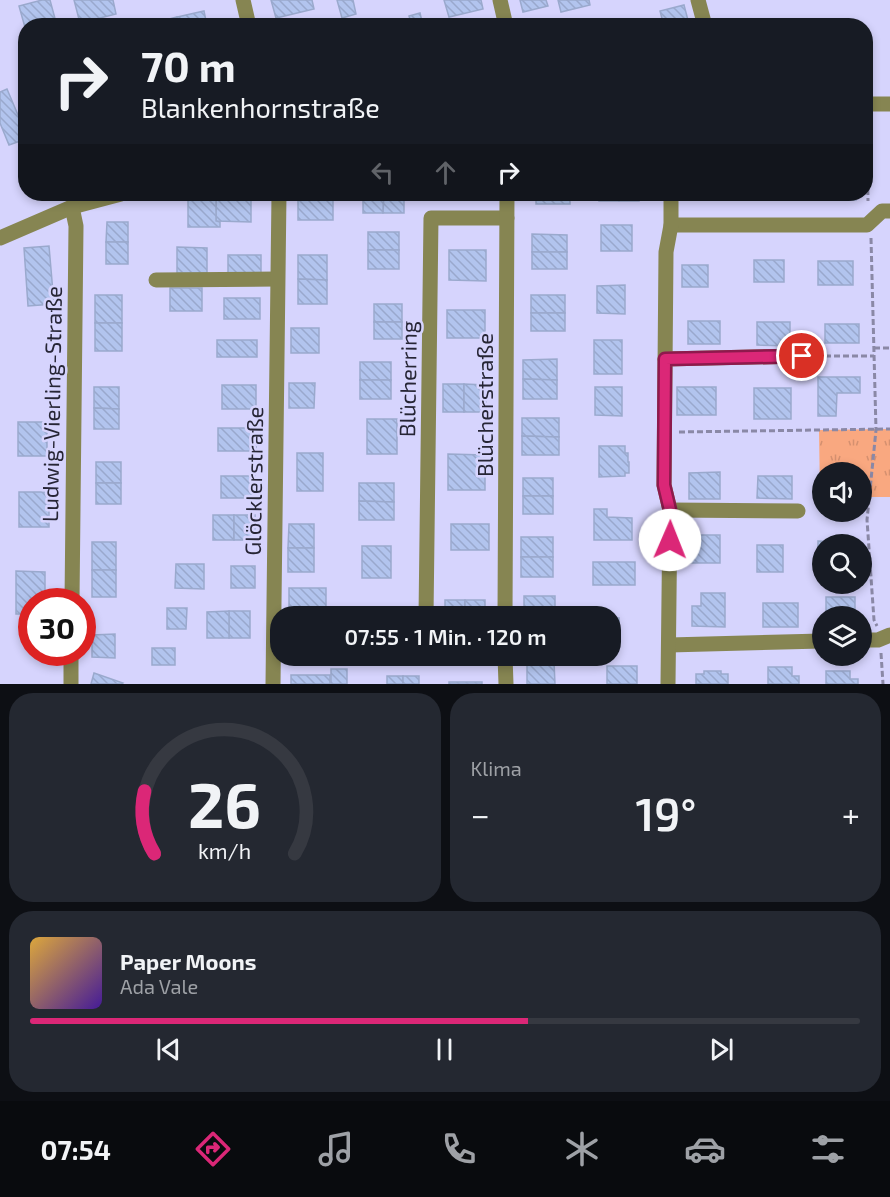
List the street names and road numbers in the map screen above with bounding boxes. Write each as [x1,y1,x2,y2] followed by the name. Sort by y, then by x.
[36,286,66,522] street label: Ludwig-Vierling-Straße
[393,321,421,437] street label: Blücherring
[471,333,497,477] street label: Blücherstraße
[239,406,267,556] street label: Glöcklerstraße

